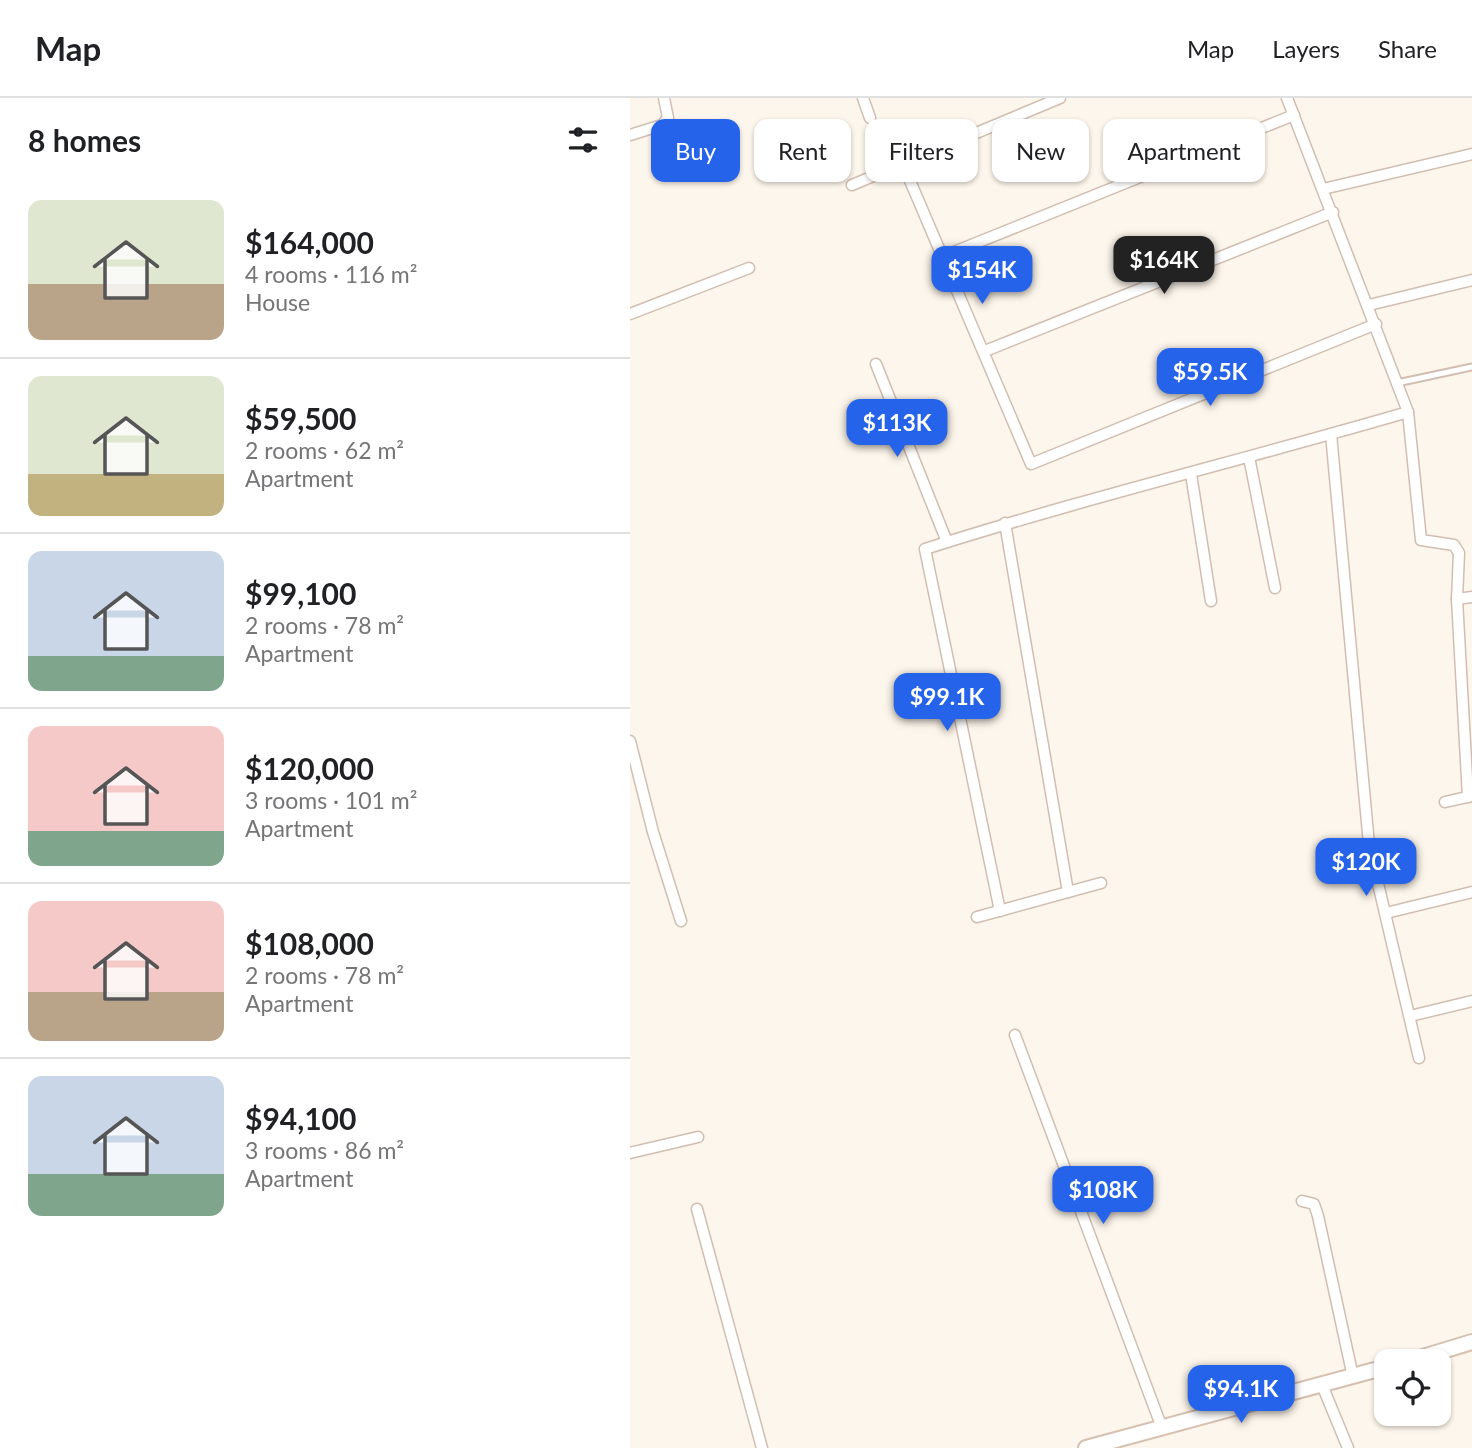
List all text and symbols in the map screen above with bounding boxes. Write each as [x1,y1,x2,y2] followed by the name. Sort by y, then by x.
[35,28,101,68] text: Map
[1187,34,1234,63] text: Map
[1272,34,1340,63] text: Layers
[1378,34,1437,63] text: Share
[651,119,740,182] chip: Buy
[754,119,851,182] chip: Rent
[865,119,978,182] chip: Filters
[992,119,1089,182] chip: New
[1103,119,1265,182] chip: Apartment
[564,121,602,159] icon: filters
[28,122,141,158] text: 8 homes
[245,224,374,260] text: $164,000
[84,228,168,312] icon: home
[1115,236,1213,296] pin: $164K
[1129,245,1199,273] text: $164K
[933,246,1031,306] pin: $154K
[947,255,1017,283] text: $154K
[245,260,417,288] text: 4 rooms · 116 m²
[245,288,310,316] text: House
[1153,348,1267,408] pin: $59.5K
[1173,357,1247,385] text: $59.5K
[245,400,356,436] text: $59,500
[848,400,946,459] pin: $113K
[84,404,168,488] icon: home
[862,408,932,436] text: $113K
[245,436,404,464] text: 2 rooms · 62 m²
[245,464,353,492] text: Apartment
[245,575,356,611] text: $99,100
[84,579,168,663] icon: home
[245,611,404,639] text: 2 rooms · 78 m²
[245,639,353,667] text: Apartment
[890,674,1004,733] pin: $99.1K
[910,682,984,710] text: $99.1K
[245,750,374,786] text: $120,000
[84,754,168,838] icon: home
[245,786,417,814] text: 3 rooms · 101 m²
[245,814,353,842] text: Apartment
[1317,838,1415,898] pin: $120K
[1331,847,1401,875] text: $120K
[245,925,374,961] text: $108,000
[84,929,168,1013] icon: home
[245,961,404,989] text: 2 rooms · 78 m²
[245,989,353,1017] text: Apartment
[245,1100,356,1136] text: $94,100
[84,1104,168,1188] icon: home
[245,1136,404,1164] text: 3 rooms · 86 m²
[245,1164,353,1192] text: Apartment
[1054,1166,1152,1226] pin: $108K
[1068,1175,1138,1203] text: $108K
[1374,1349,1451,1426] map controls
[1374,1349,1451,1426] button: locate
[1184,1366,1298,1425] pin: $94.1K
[1204,1374,1278,1402] text: $94.1K

